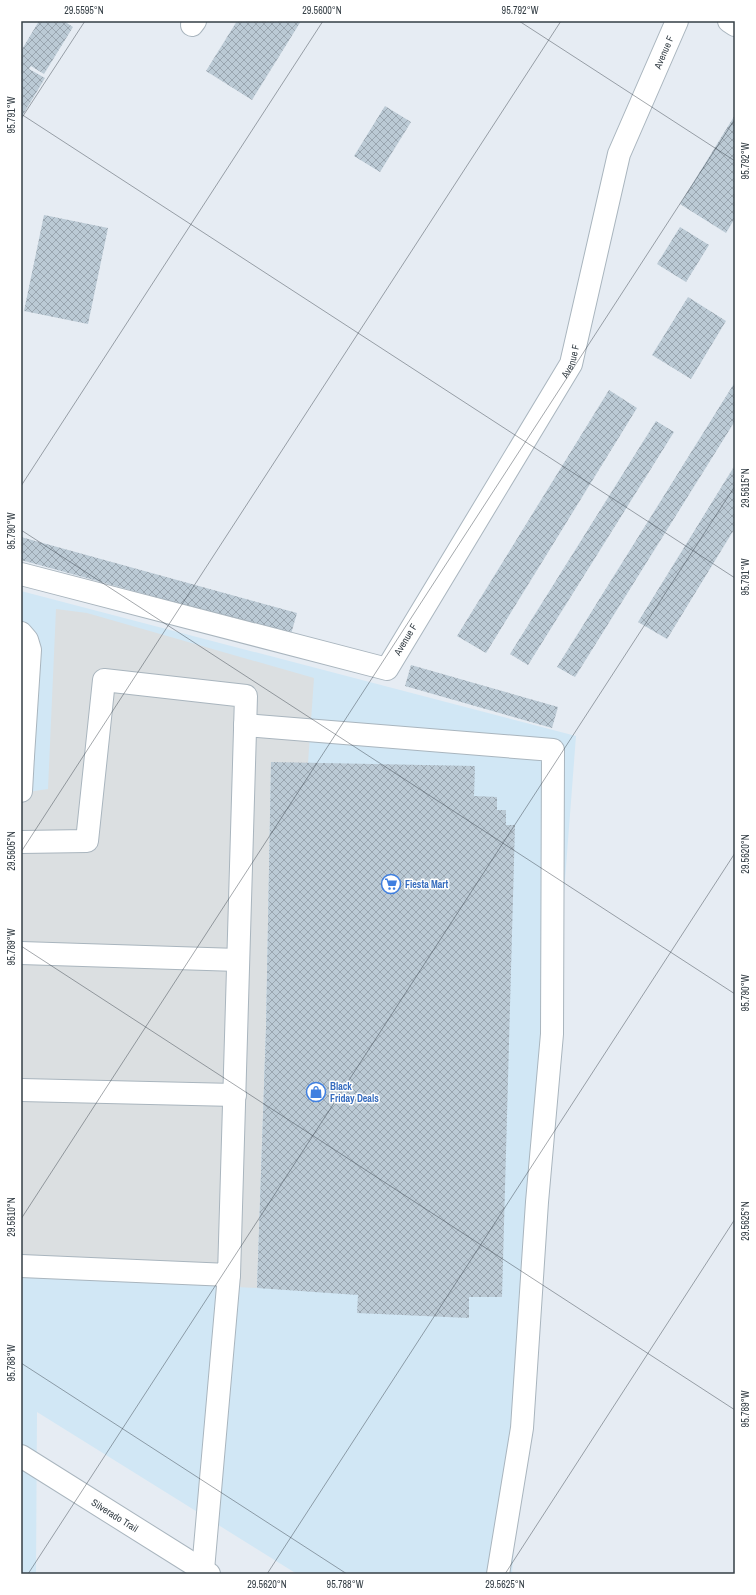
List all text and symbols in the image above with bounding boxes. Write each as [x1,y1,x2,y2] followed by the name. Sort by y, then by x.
[64,4,104,17] text: 29.5595°N
[302,4,342,17] text: 29.5600°N
[502,4,539,17] text: 95.792°W
[651,34,677,72] street label: Avenue F
[5,96,18,133] text: 95.791°W
[739,142,752,179] text: 95.792°W
[558,343,582,381] street label: Avenue F
[739,468,752,508] text: 29.5615°N
[5,512,18,549] text: 95.790°W
[739,558,752,595] text: 95.791°W
[390,621,420,659] street label: Avenue F
[5,831,18,871] text: 29.5605°N
[739,834,752,874] text: 29.5620°N
[380,873,402,895] supermarket icon: Fiesta Mart
[405,878,449,891] place label: Fiesta Mart
[5,928,18,965] text: 95.789°W
[739,974,752,1011] text: 95.790°W
[330,1080,379,1105] place label: Black Friday Deals
[305,1081,327,1103] shop icon: Black Friday Deals
[5,1197,18,1237] text: 29.5610°N
[739,1201,752,1241] text: 29.5625°N
[5,1344,18,1381] text: 95.788°W
[739,1390,752,1427] text: 95.789°W
[89,1496,141,1535] street label: Silverado Trail
[247,1578,287,1591] text: 29.5620°N
[327,1578,364,1591] text: 95.788°W
[485,1578,525,1591] text: 29.5625°N

